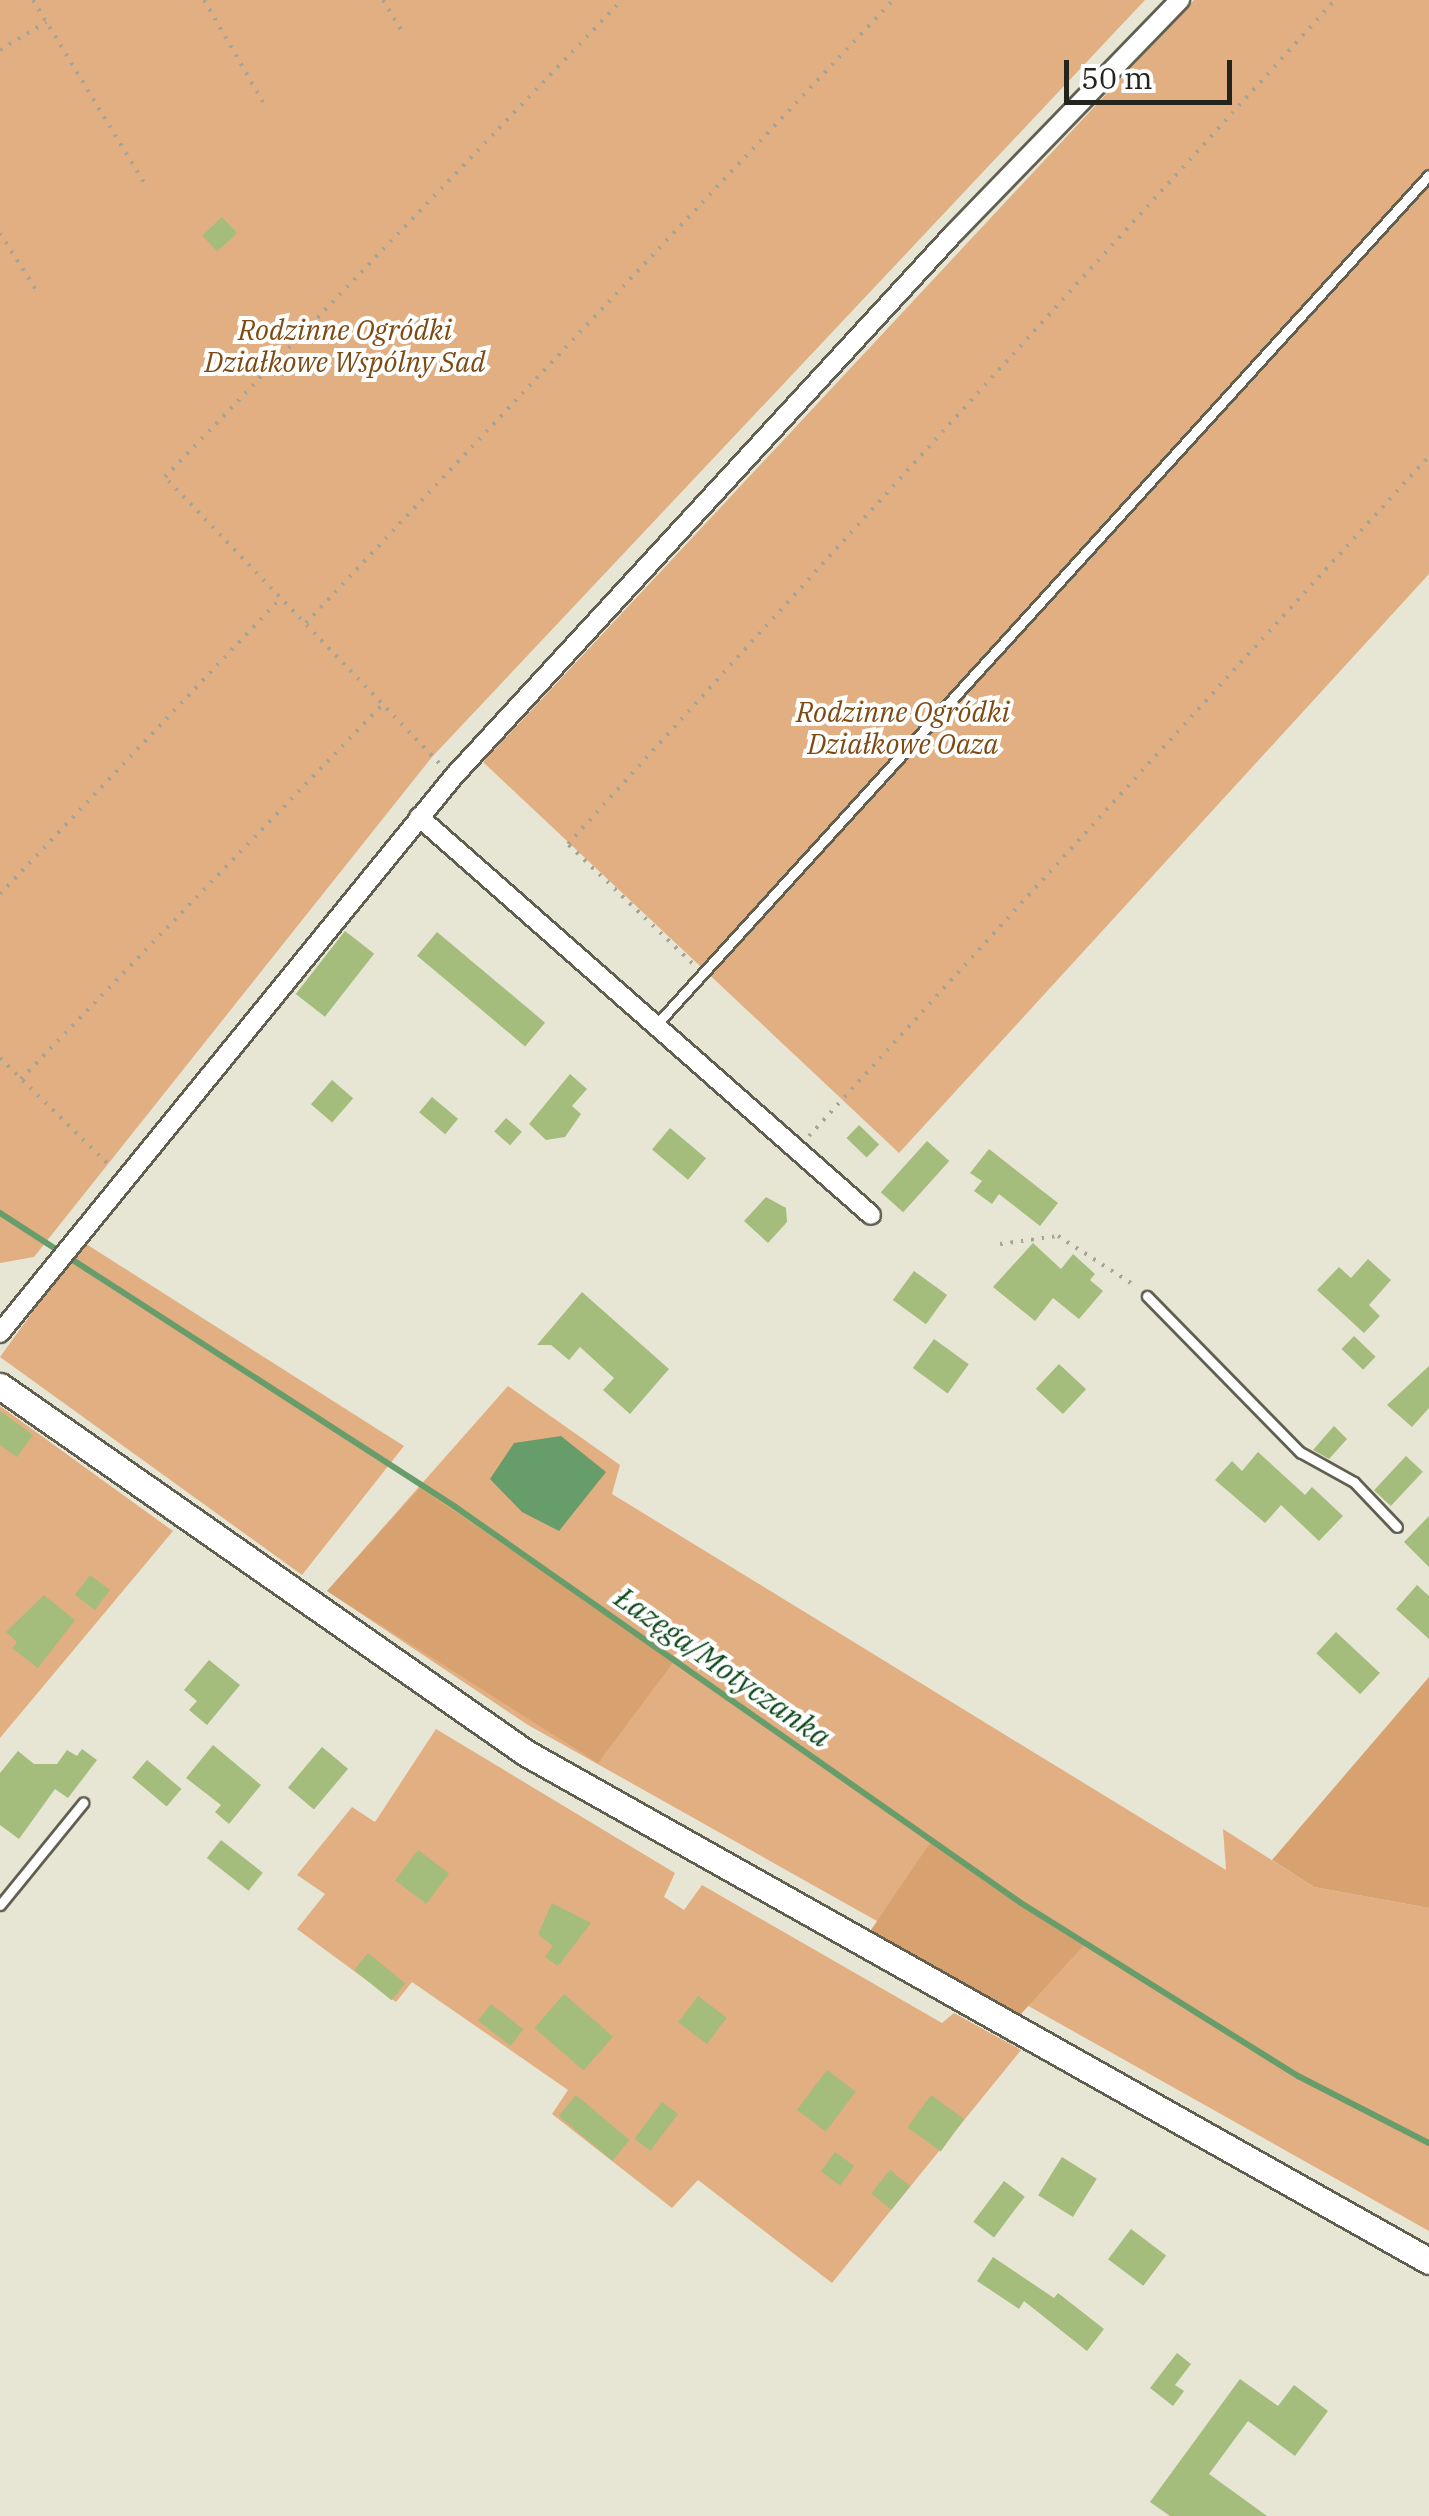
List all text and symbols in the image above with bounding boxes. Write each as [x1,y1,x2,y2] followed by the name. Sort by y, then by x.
[1069,40,1236,102] scale bar
[1081,58,1153,97] text: 50 m
[205,313,485,379] park label: Rodzinne Ogródki Działkowe Wspólny Sad
[796,695,1010,761] park label: Rodzinne Ogródki Działkowe Oaza
[608,1579,838,1755] water label: Łazęga/Motyczanka

